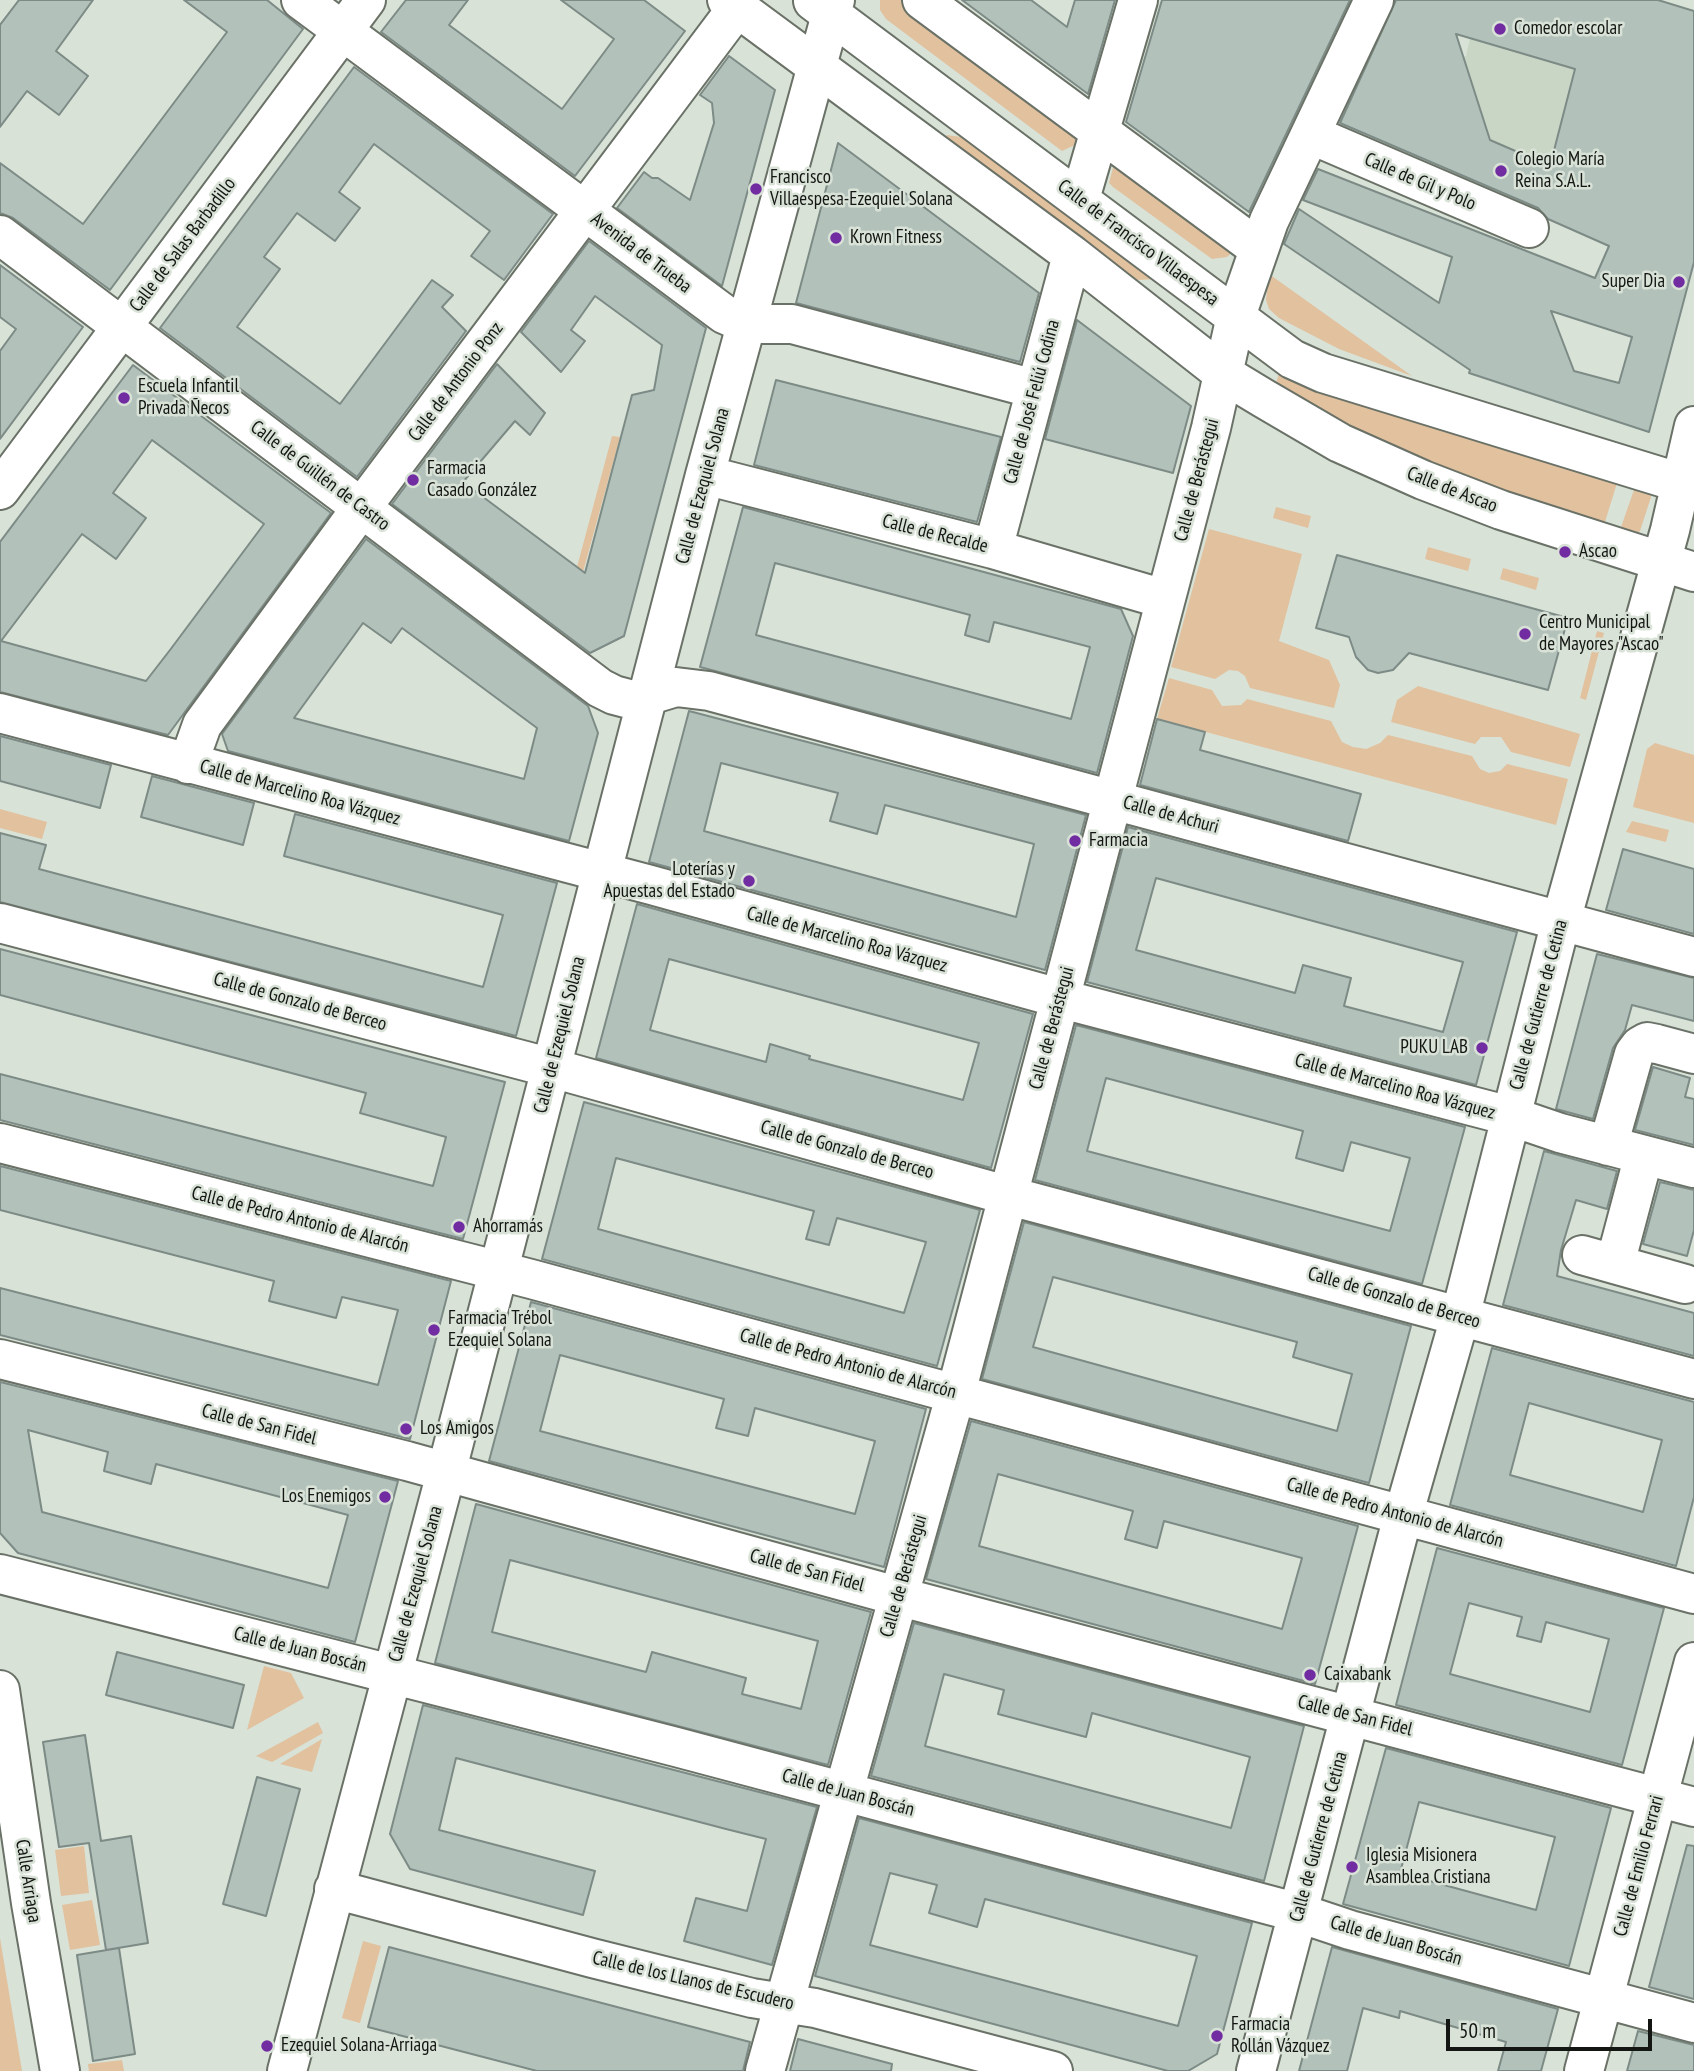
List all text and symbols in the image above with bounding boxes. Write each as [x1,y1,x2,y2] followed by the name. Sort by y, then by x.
[1514,18,1622,40] place label: Comedor escolar
[1492,21,1508,37] marker: Comedor escolar
[1361,148,1479,216] street label: Calle de Gil y Polo
[1515,149,1605,193] place label: Colegio María Reina S.A.L.
[1493,163,1509,179] marker: Colegio María Reina S.A.L.
[770,167,953,211] place label: Francisco Villaespesa-Ezequiel Solana
[125,173,241,317] street label: Calle de Salas Barbadillo
[1053,175,1223,311] street label: Calle de Francisco Villaespesa
[748,181,764,197] marker: Francisco Villaespesa-Ezequiel Solana
[586,208,696,298] street label: Avenida de Trueba
[850,227,942,249] place label: Krown Fitness
[828,230,844,246] marker: Krown Fitness
[1602,271,1665,293] place label: Super Dia
[1671,274,1687,290] marker: Super Dia
[999,317,1065,487] street label: Calle de José Feliú Codina
[404,318,508,446] street label: Calle de Antonio Ponz
[138,376,239,420] place label: Escuela Infantil Privada Ñecos
[116,390,132,406] marker: Escuela Infantil Privada Ñecos
[671,406,735,566] street label: Calle de Ezequiel Solana
[246,416,394,536] street label: Calle de Guillén de Castro
[1170,416,1224,544] street label: Calle de Berástegui
[427,458,537,502] place label: Farmacia Casado González
[1404,462,1500,518] street label: Calle de Ascao
[405,472,421,488] marker: Farmacia Casado González
[880,510,990,558] street label: Calle de Recalde
[1579,541,1617,563] place label: Ascao
[1557,544,1573,560] marker: Ascao
[1539,612,1664,656] place label: Centro Municipal de Mayores "Ascao"
[1517,626,1533,642] marker: Centro Municipal de Mayores "Ascao"
[197,755,403,831] street label: Calle de Marcelino Roa Vázquez
[1121,791,1221,839] street label: Calle de Achuri
[1089,830,1148,852] place label: Farmacia
[1067,833,1083,849] marker: Farmacia
[604,859,735,903] place label: Loterías y Apuestas del Estado
[741,873,757,889] marker: Loterías y Apuestas del Estado
[744,902,950,978] street label: Calle de Marcelino Roa Vázquez
[1505,917,1573,1093] street label: Calle de Gutierre de Cetina
[530,954,590,1116] street label: Calle de Ezequiel Solana
[1025,964,1079,1092] street label: Calle de Berástegui
[211,968,389,1036] street label: Calle de Gonzalo de Berceo
[1400,1037,1468,1059] place label: PUKU LAB
[1474,1040,1490,1056] marker: PUKU LAB
[1292,1049,1498,1125] street label: Calle de Marcelino Roa Vázquez
[758,1116,936,1184] street label: Calle de Gonzalo de Berceo
[189,1182,411,1258] street label: Calle de Pedro Antonio de Alarcón
[473,1216,543,1238] place label: Ahorramás
[451,1219,467,1235] marker: Ahorramás
[1305,1262,1483,1334] street label: Calle de Gonzalo de Berceo
[448,1308,552,1352] place label: Farmacia Trébol Ezequiel Solana
[426,1322,442,1338] marker: Farmacia Trébol Ezequiel Solana
[737,1324,959,1404] street label: Calle de Pedro Antonio de Alarcón
[199,1400,319,1450] street label: Calle de San Fidel
[420,1418,494,1440] place label: Los Amigos
[398,1421,414,1437] marker: Los Amigos
[1284,1473,1506,1553] street label: Calle de Pedro Antonio de Alarcón
[282,1486,371,1508] place label: Los Enemigos
[377,1489,393,1505] marker: Los Enemigos
[384,1504,448,1664] street label: Calle de Ezequiel Solana
[876,1512,932,1640] street label: Calle de Berástegui
[747,1545,867,1597] street label: Calle de San Fidel
[231,1622,369,1678] street label: Calle de Juan Boscán
[1324,1664,1391,1686] place label: Caixabank
[1302,1667,1318,1683] marker: Caixabank
[1295,1691,1415,1741] street label: Calle de San Fidel
[1285,1749,1353,1925] street label: Calle de Gutierre de Cetina
[779,1764,917,1822] street label: Calle de Juan Boscán
[1609,1793,1669,1939] street label: Calle de Emilio Ferrari
[10,1838,46,1924] street label: Calle Arriaga
[1366,1845,1491,1889] place label: Iglesia Misionera Asamblea Cristiana
[1344,1859,1360,1875] marker: Iglesia Misionera Asamblea Cristiana
[1328,1911,1464,1971] street label: Calle de Juan Boscán
[590,1947,796,2015] street label: Calle de los Llanos de Escudero
[1449,2004,1656,2048] scale bar
[1231,2014,1330,2058] place label: Farmacia Rollán Vázquez
[1459,2017,1496,2044] text: 50 m
[1209,2028,1225,2044] marker: Farmacia Rollán Vázquez
[281,2035,437,2057] place label: Ezequiel Solana-Arriaga
[259,2038,275,2054] marker: Ezequiel Solana-Arriaga

